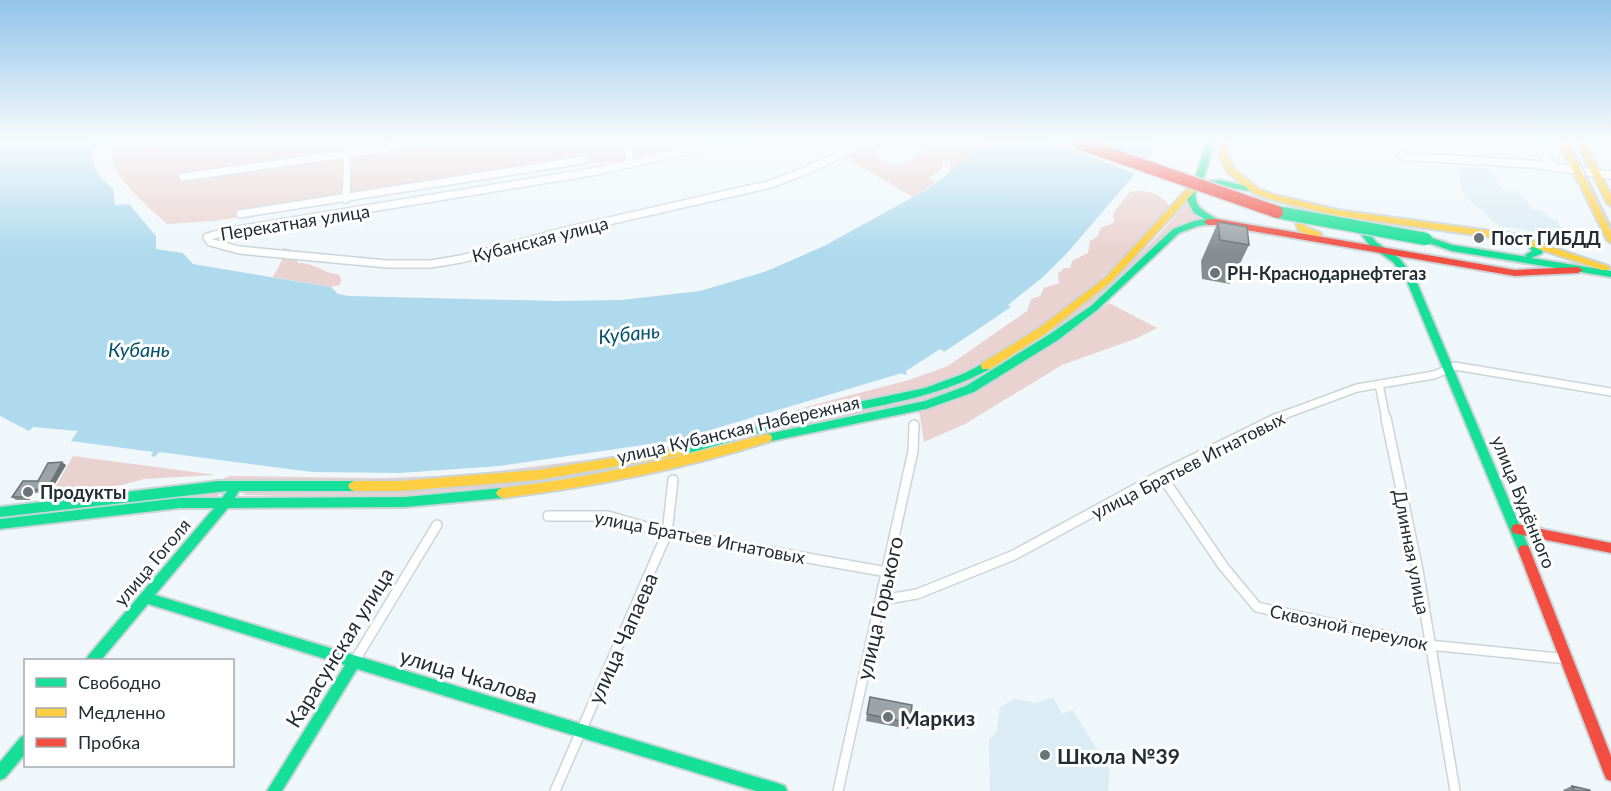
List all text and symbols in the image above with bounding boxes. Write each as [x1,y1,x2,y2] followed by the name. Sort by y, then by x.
[219,199,371,245] street label: Перекатная улица
[470,211,610,267] street label: Кубанская улица
[1491,227,1601,249] place label: Пост ГИБДД
[1472,231,1486,245] marker: Пост ГИБДД
[1227,262,1426,284] place label: РН-Краснодарнефтегаз
[1208,266,1222,280] marker: РН-Краснодарнефтегаз
[597,318,661,348] water label: Кубань
[108,337,170,361] water label: Кубань
[615,390,861,468] street label: улица Кубанская Набережная
[1088,407,1288,523] street label: улица Братьев Игнатовых
[1487,432,1561,572] street label: улица Будённого
[40,481,126,503] place label: Продукты
[21,485,35,499] marker: Продукты
[1389,488,1435,616] street label: Длинная улица
[593,506,807,568] street label: улица Братьев Игнатовых
[109,514,195,610] street label: улица Гоголя
[850,534,908,682] street label: улица Горького
[280,563,398,731] street label: Карасунская улица
[582,569,662,707] street label: улица Чапаева
[1268,599,1431,655] street label: Сквозной переулок
[397,642,541,708] street label: улица Чкалова
[24,659,234,767] legend
[78,671,161,693] text: Свободно
[78,701,166,723] text: Медленно
[900,705,975,730] place label: Маркиз
[881,710,895,724] marker: Маркиз
[78,731,140,753] text: Пробка
[1057,743,1180,768] place label: Школа №39
[1038,748,1052,762] marker: Школа №39

